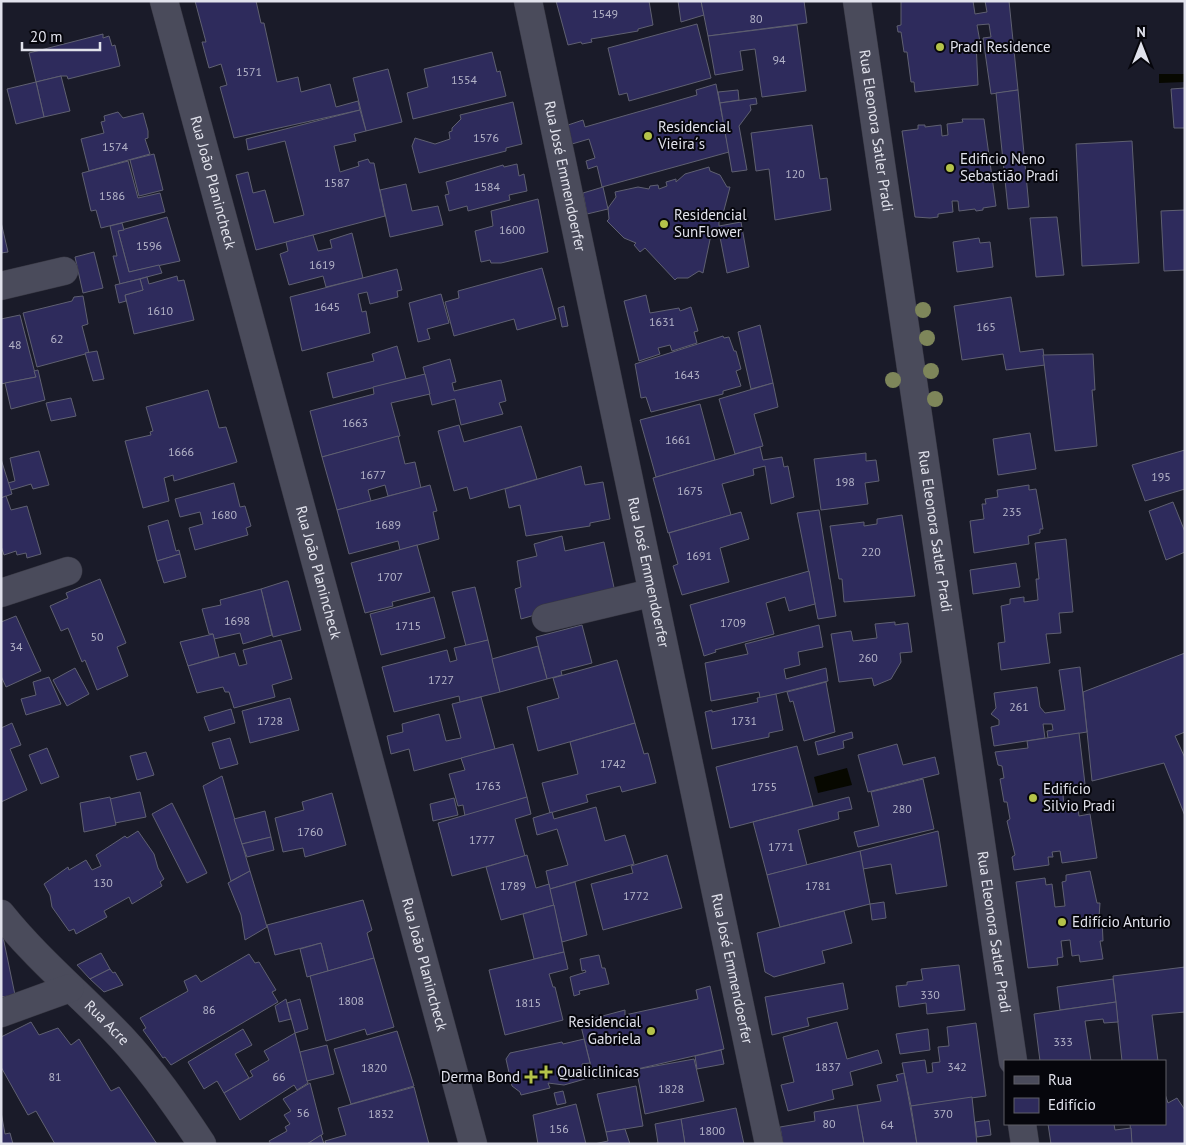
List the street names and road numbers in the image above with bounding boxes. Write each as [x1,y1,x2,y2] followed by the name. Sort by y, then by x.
[855,48,898,213] street label: Rua Eleonora Satler Pradi
[540,99,591,253] street label: Rua José Emmendoerfer
[186,114,241,252] street label: Rua João Planincheck
[914,449,957,613] street label: Rua Eleonora Satler Pradi
[624,495,674,649] street label: Rua José Emmendoerfer
[292,504,346,642] street label: Rua João Planincheck
[973,850,1016,1014] street label: Rua Eleonora Satler Pradi
[707,892,758,1046] street label: Rua José Emmendoerfer
[398,895,452,1034] street label: Rua João Planincheck
[81,996,134,1049] street label: Rua Acre

